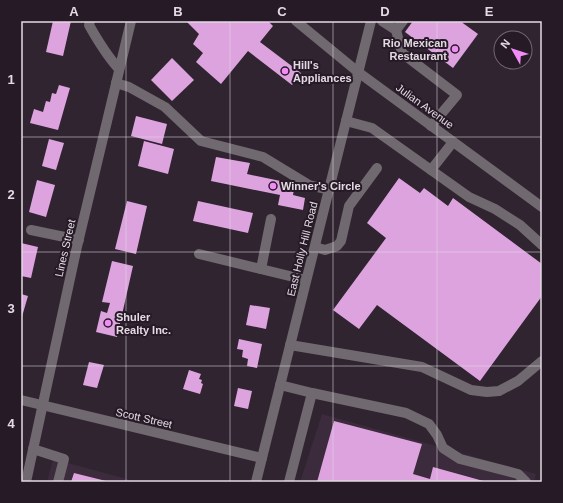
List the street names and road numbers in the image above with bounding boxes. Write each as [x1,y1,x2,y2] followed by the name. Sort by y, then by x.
[394,81,456,131] street label: Julian Avenue
[284,200,320,298] street label: East Holly Hill Road
[53,218,77,278] street label: Lines Street
[115,406,173,430] street label: Scott Street

